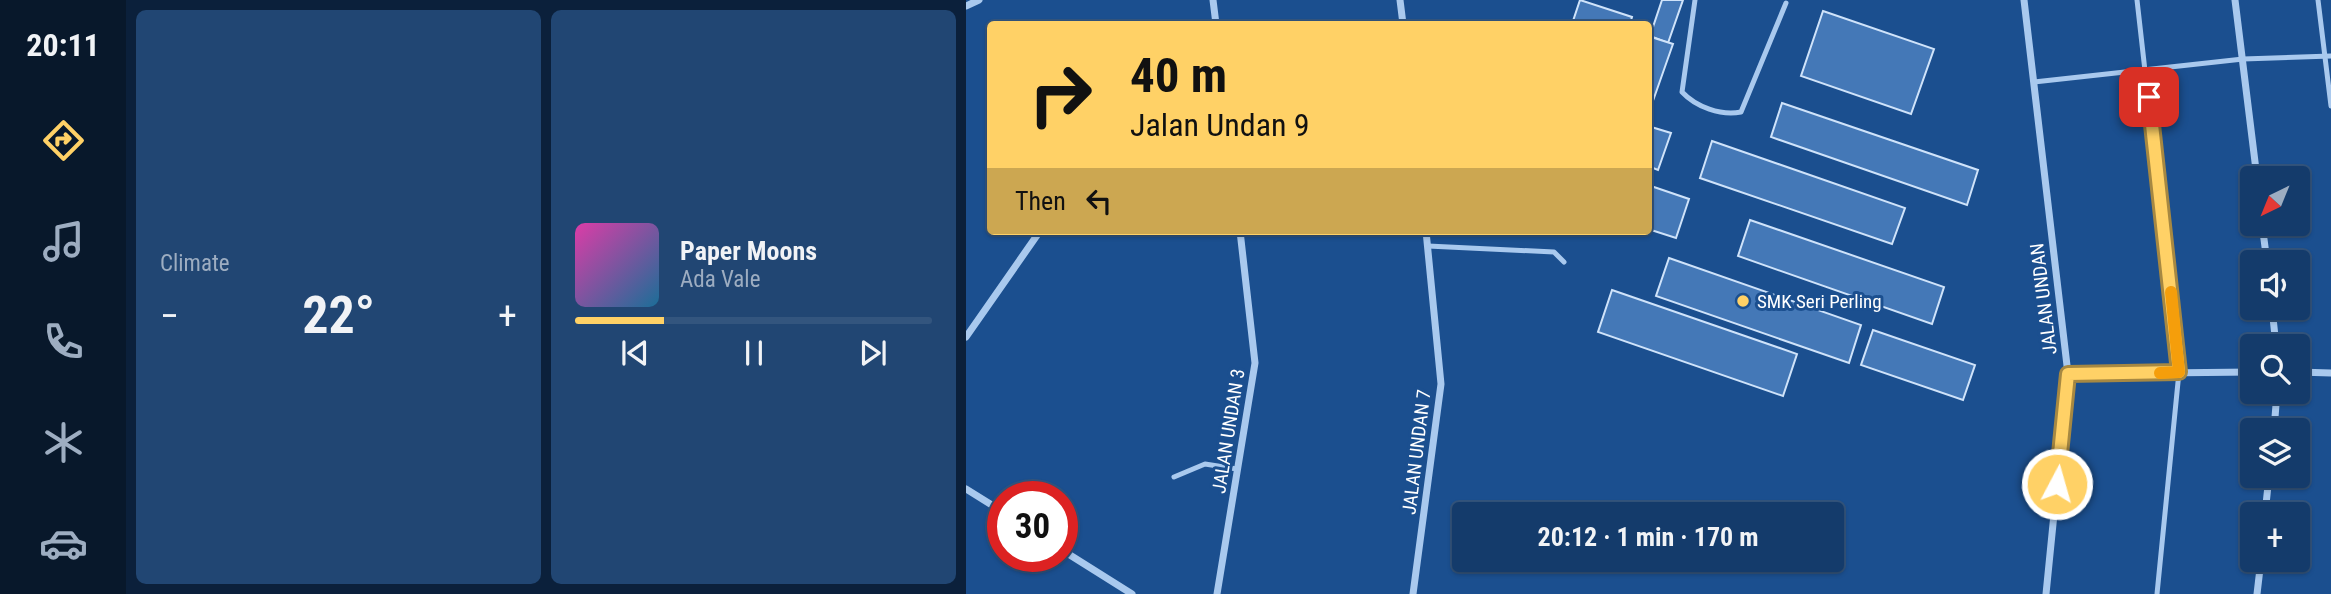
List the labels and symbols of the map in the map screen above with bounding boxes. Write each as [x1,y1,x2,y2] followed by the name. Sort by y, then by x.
[2119,67,2179,127] pin
[2240,166,2310,236] north arrow
[2025,242,2062,356] street label: JALAN UNDAN
[1757,290,1882,313] place label: SMK Seri Perling
[1735,293,1751,309] marker: SMK Seri Perling
[1207,367,1250,495] street label: JALAN UNDAN 3
[1397,388,1436,516] street label: JALAN UNDAN 7
[2020,447,2094,521] position arrow
[987,481,1078,572] speed limit sign: 30

